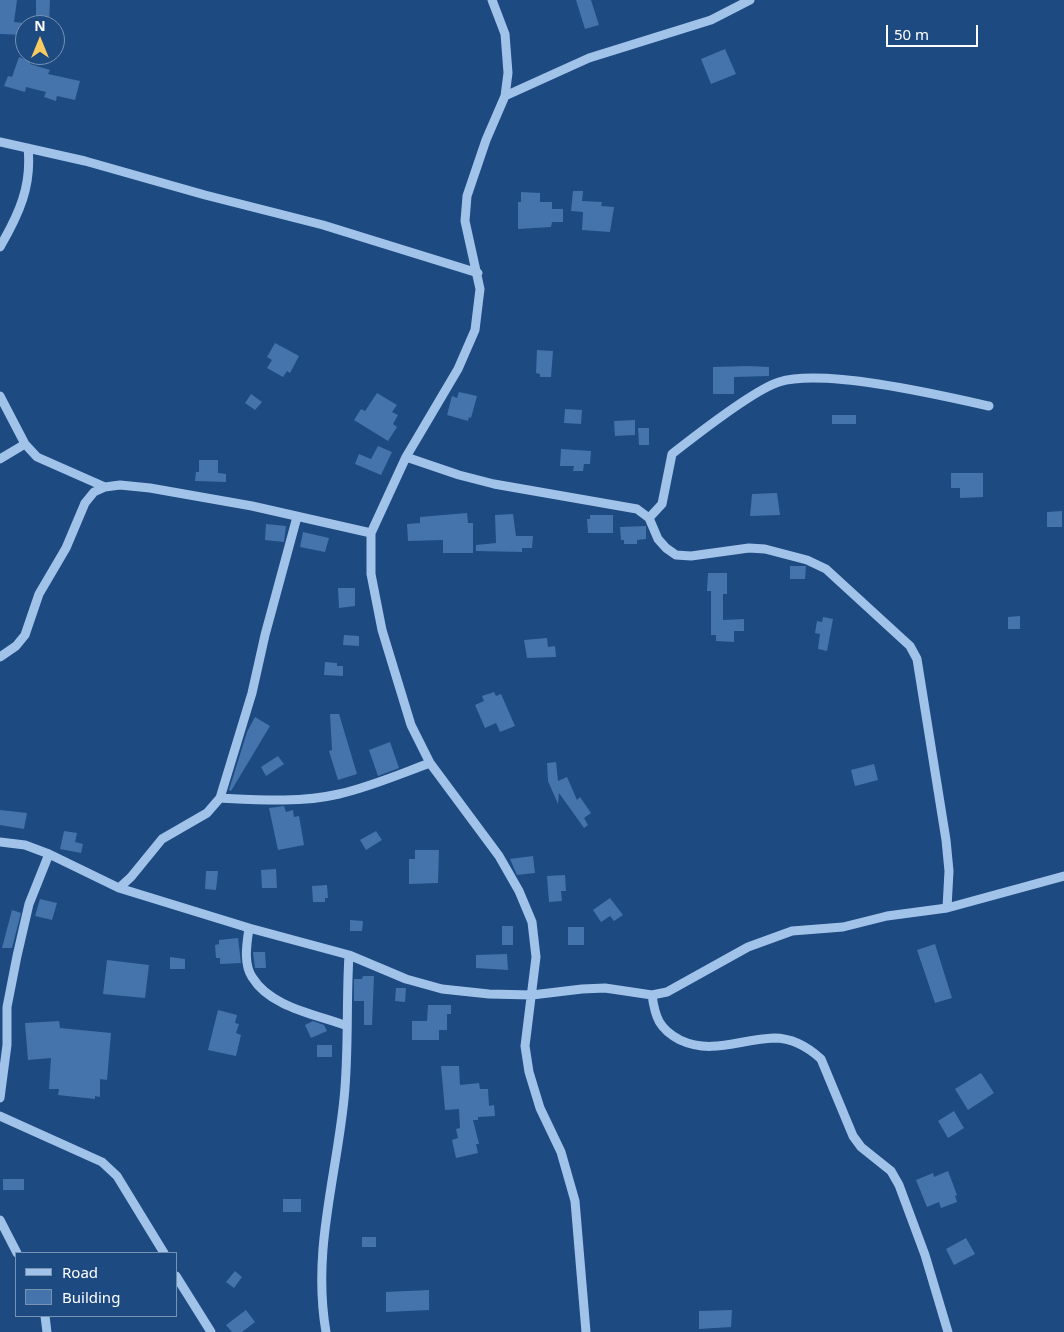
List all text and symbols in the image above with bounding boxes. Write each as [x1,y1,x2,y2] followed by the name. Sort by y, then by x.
[15,15,65,65] north arrow
[889,15,982,47] scale bar
[34,16,46,35] text: N
[894,24,929,44] text: 50 m
[15,1252,178,1317] legend
[62,1262,98,1282] text: Road
[62,1287,120,1307] text: Building

